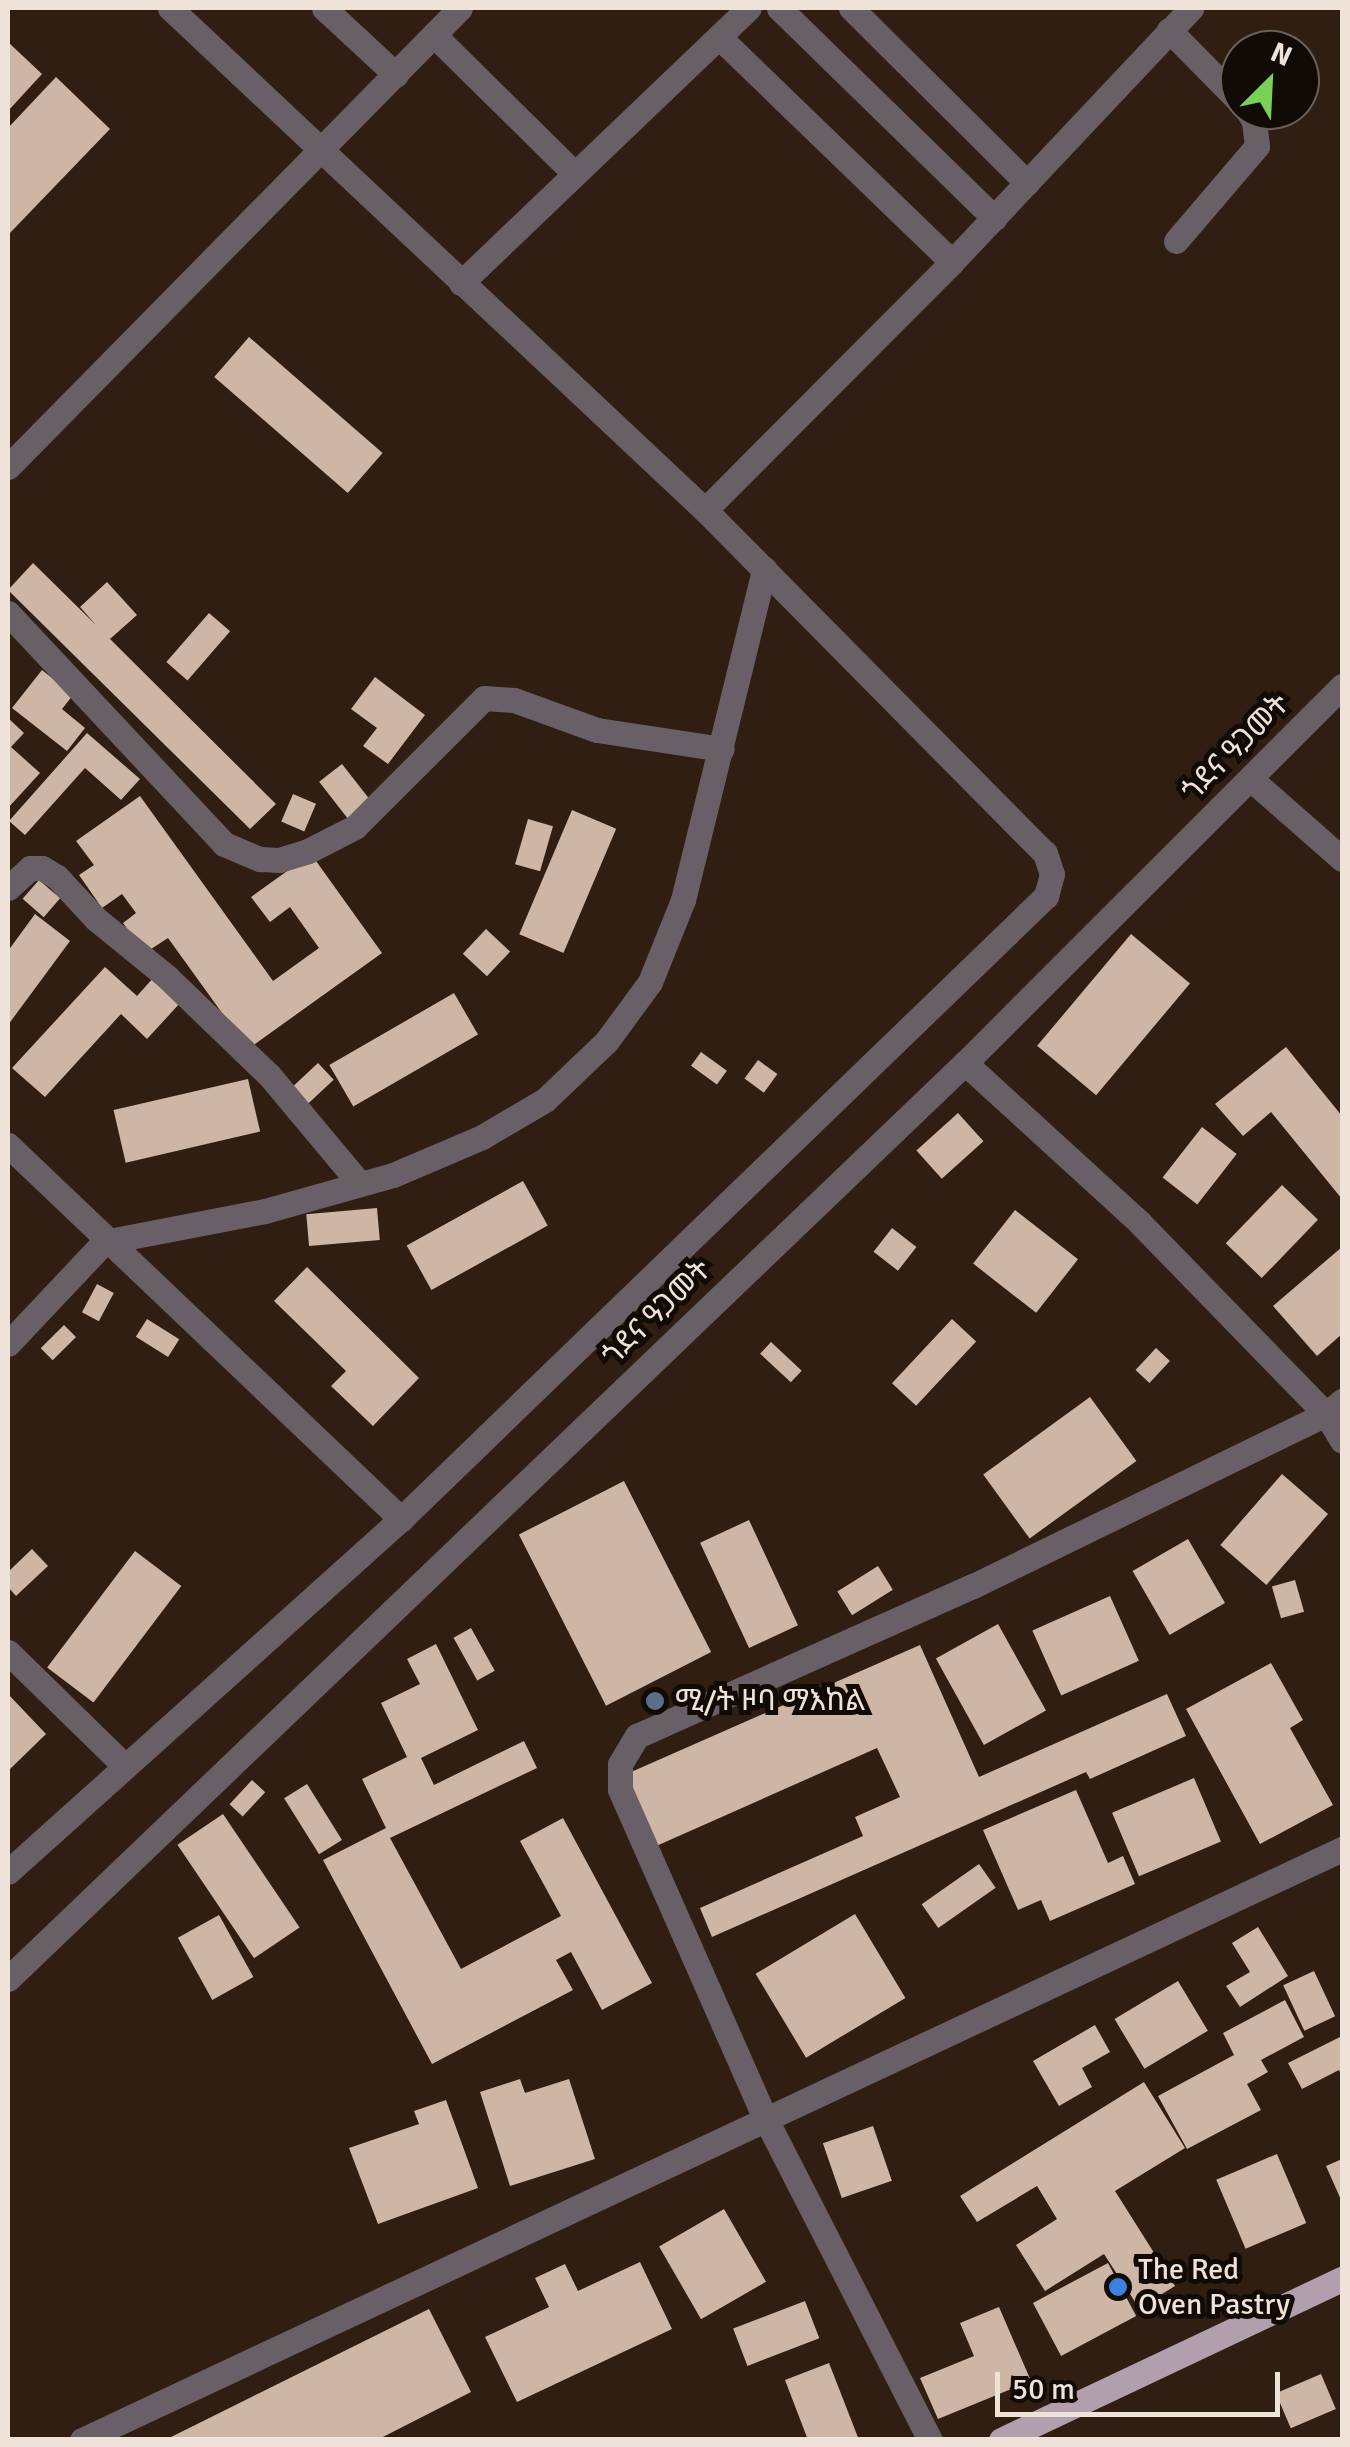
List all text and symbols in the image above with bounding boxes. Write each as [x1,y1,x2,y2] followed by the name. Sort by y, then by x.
[1220,30,1320,130] north arrow
[1266,35,1297,74] text: N
[1175,687,1297,809] street label: ጎደና ዓጋመት
[595,1252,719,1374] street label: ጎደና ዓጋመት
[675,1683,865,1719] place label: ሚ/ት ዞባ ማእከል
[644,1690,666,1712] marker: ሚ/ት ዞባ ማእከል
[1138,2252,1290,2322] place label: The Red Oven Pastry
[1107,2276,1129,2298] marker: The Red Oven Pastry
[1000,2352,1285,2414] scale bar
[1012,2371,1075,2408] text: 50 m

